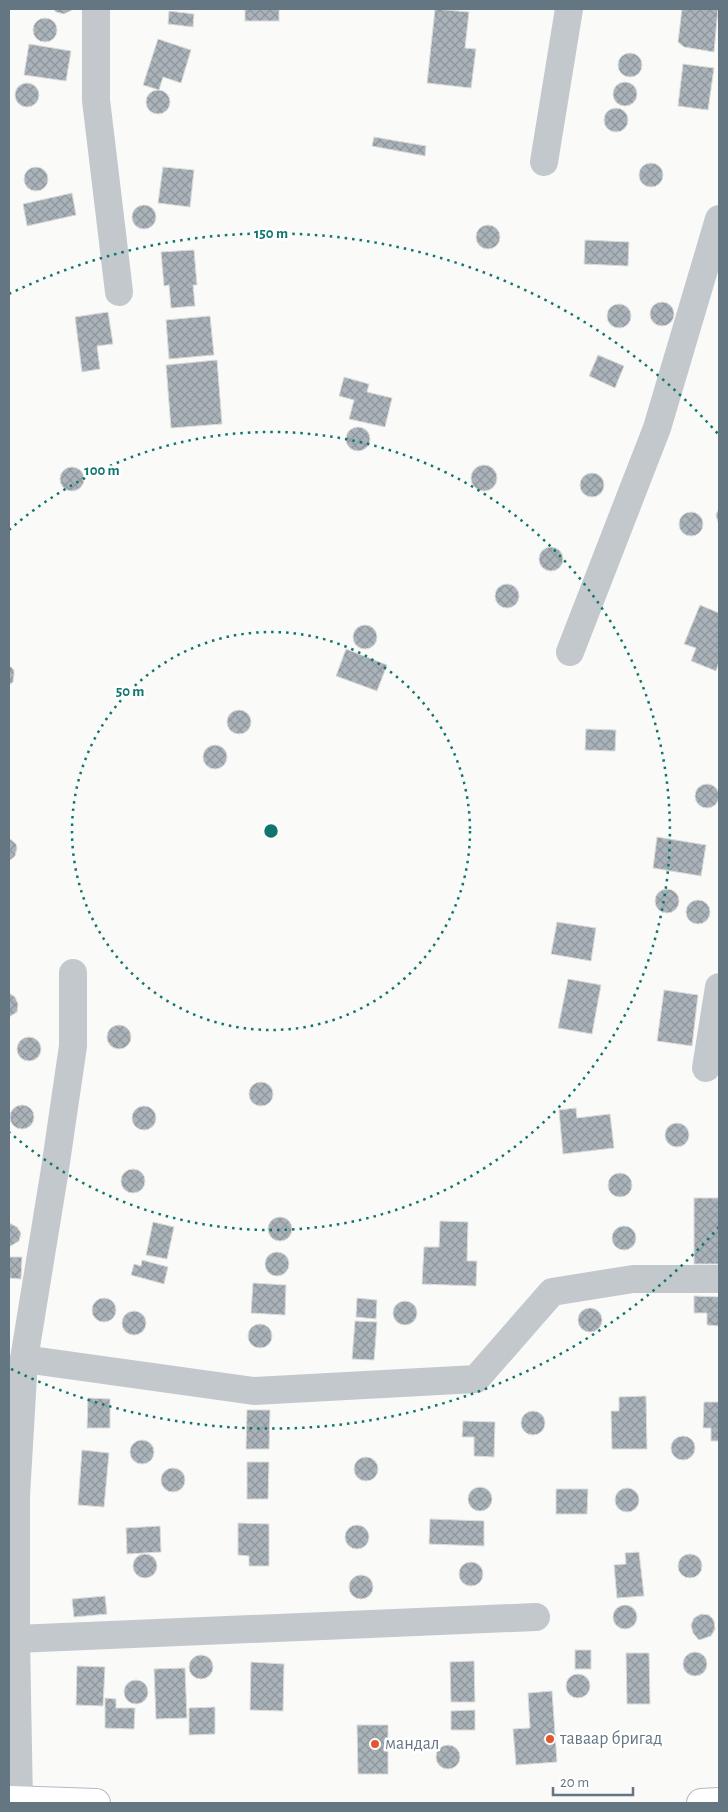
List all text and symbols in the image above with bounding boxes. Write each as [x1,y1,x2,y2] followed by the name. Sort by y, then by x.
[254,226,288,241] text: 150 m
[84,463,120,478] text: 100 m
[116,684,144,699] text: 50 m
[262,822,280,840] centre of rings
[559,1729,662,1748] place label: таваар бригад
[544,1733,556,1745] marker: таваар бригад
[385,1735,440,1753] place label: мандал
[369,1738,381,1750] marker: мандал
[553,1764,633,1796] scale bar
[560,1775,589,1790] text: 20 m

